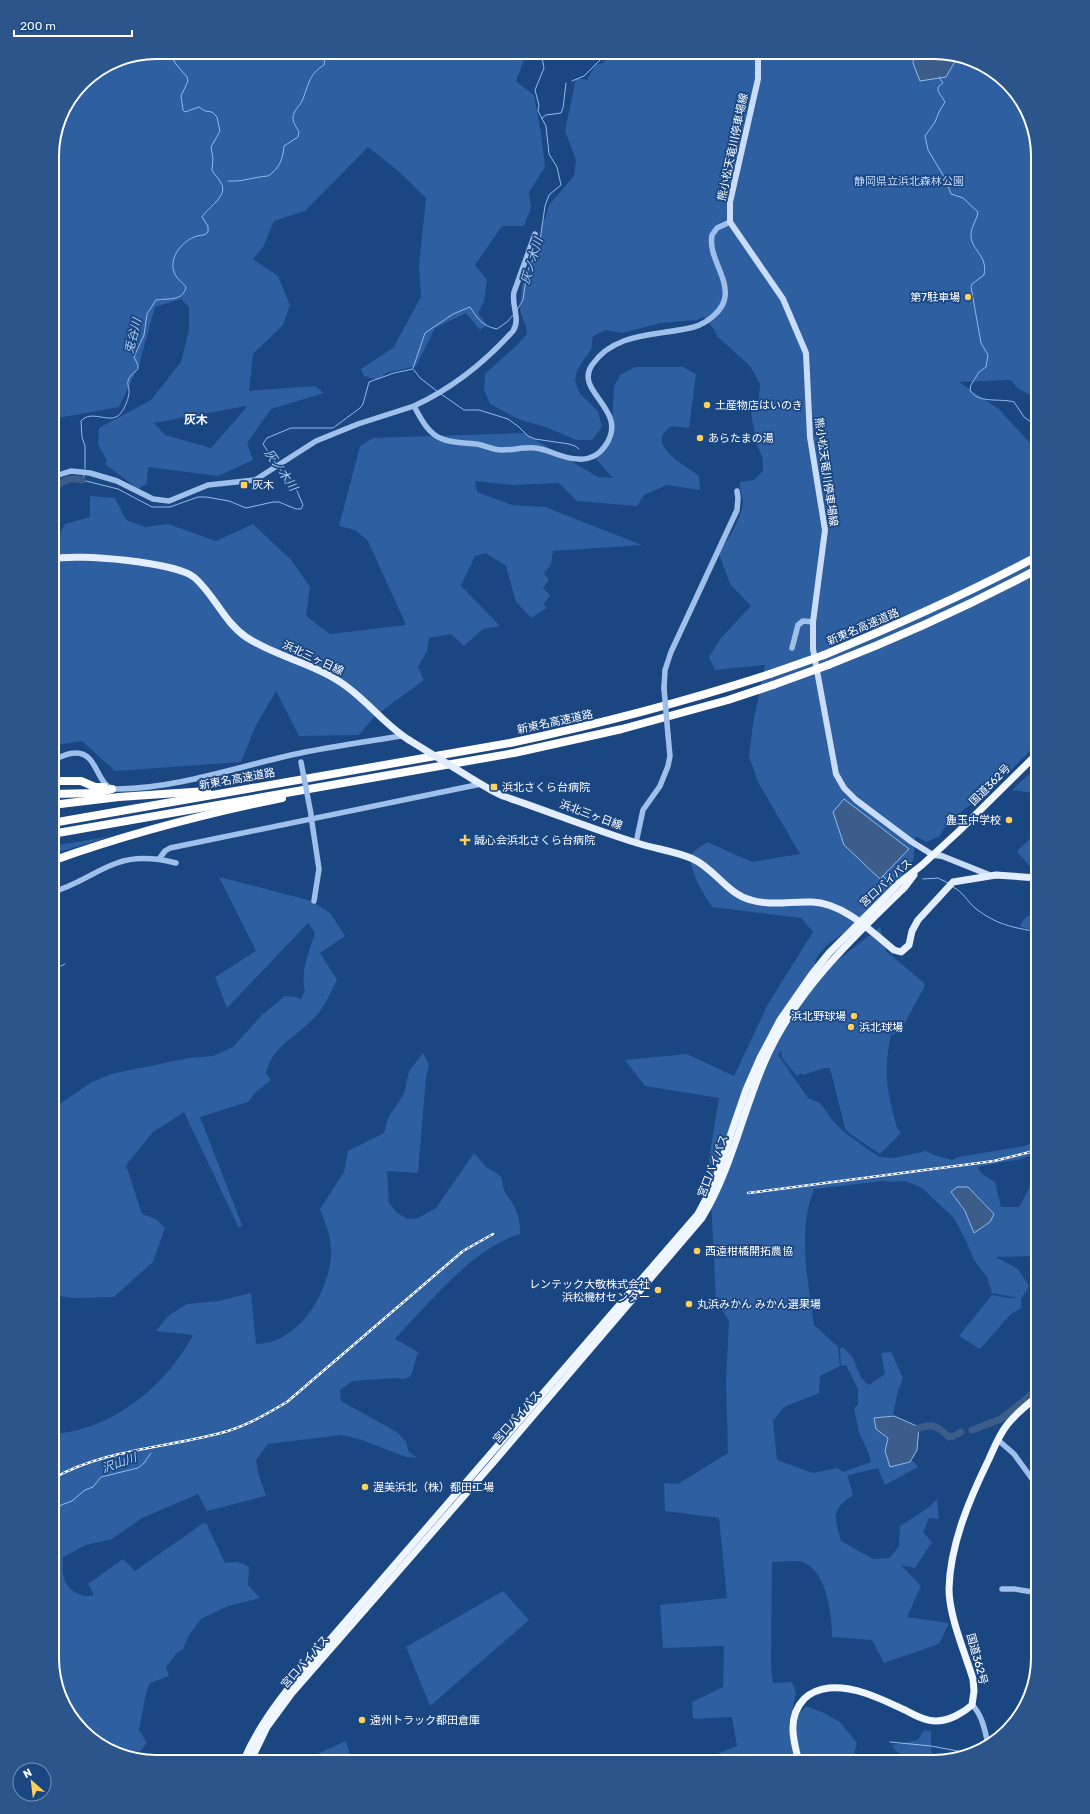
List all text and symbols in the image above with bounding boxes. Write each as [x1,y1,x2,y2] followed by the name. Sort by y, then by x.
[14,12,132,38] scale bar
[20,19,56,33] text: 200 m
[715,92,751,202] street label: 熊小松天竜川停車場線
[854,175,964,188] park label: 静岡県立浜北森林公園
[518,234,546,286] water label: 灰ノ木川
[910,291,960,304] place label: 第7駐車場
[963,292,973,302] marker: 第7駐車場
[122,315,145,355] water label: 兎谷川
[715,399,803,412] place label: 土産物店はいのき
[702,400,712,410] marker: 土産物店はいのき
[184,413,208,427] district label: 灰木
[812,417,840,527] street label: 熊小松天竜川停車場線
[708,432,774,445] place label: あらたまの湯
[695,433,705,443] marker: あらたまの湯
[261,446,302,495] water label: 灰ノ木川
[252,479,274,492] place label: 灰木
[239,480,249,490] marker: 灰木
[825,606,901,648] street label: 新東名高速道路
[280,638,346,678] street label: 浜北三ヶ日線
[516,708,594,736] street label: 新東名高速道路
[967,762,1013,808] street label: 国道362号
[198,766,276,792] street label: 新東名高速道路
[502,781,590,794] place label: 浜北さくら台病院
[489,782,499,792] marker: 浜北さくら台病院
[558,798,624,832] street label: 浜北三ヶ日線
[946,814,1001,827] place label: 麁玉中学校
[1004,815,1014,825] marker: 麁玉中学校
[459,834,471,846] marker: 誠心会浜北さくら台病院
[474,834,595,847] place label: 誠心会浜北さくら台病院
[857,856,915,910] street label: 宮口バイパス
[791,1010,846,1023] place label: 浜北野球場
[849,1011,859,1021] marker: 浜北野球場
[859,1021,903,1034] place label: 浜北球場
[846,1022,856,1032] marker: 浜北球場
[695,1133,731,1199] street label: 宮口バイパス
[705,1245,793,1258] place label: 西遠柑橘開拓農協
[692,1246,702,1256] marker: 西遠柑橘開拓農協
[529,1278,650,1304] place label: レンテック大敬株式会社 浜松機材センター
[653,1285,663,1295] marker: レンテック大敬株式会社 浜松機材センター
[697,1298,821,1311] place label: 丸浜みかん みかん選果場
[684,1299,694,1309] marker: 丸浜みかん みかん選果場
[491,1388,543,1446] street label: 宮口バイパス
[100,1450,140,1475] water label: 沢山川
[373,1481,494,1494] place label: 渥美浜北（株）都田工場
[360,1482,370,1492] marker: 渥美浜北（株）都田工場
[964,1632,990,1686] street label: 国道362号
[279,1633,331,1691] street label: 宮口バイパス
[370,1714,480,1727] place label: 遠州トラック都田倉庫
[357,1715,367,1725] marker: 遠州トラック都田倉庫
[12,1762,52,1802] north arrow
[21,1766,34,1781] text: N

